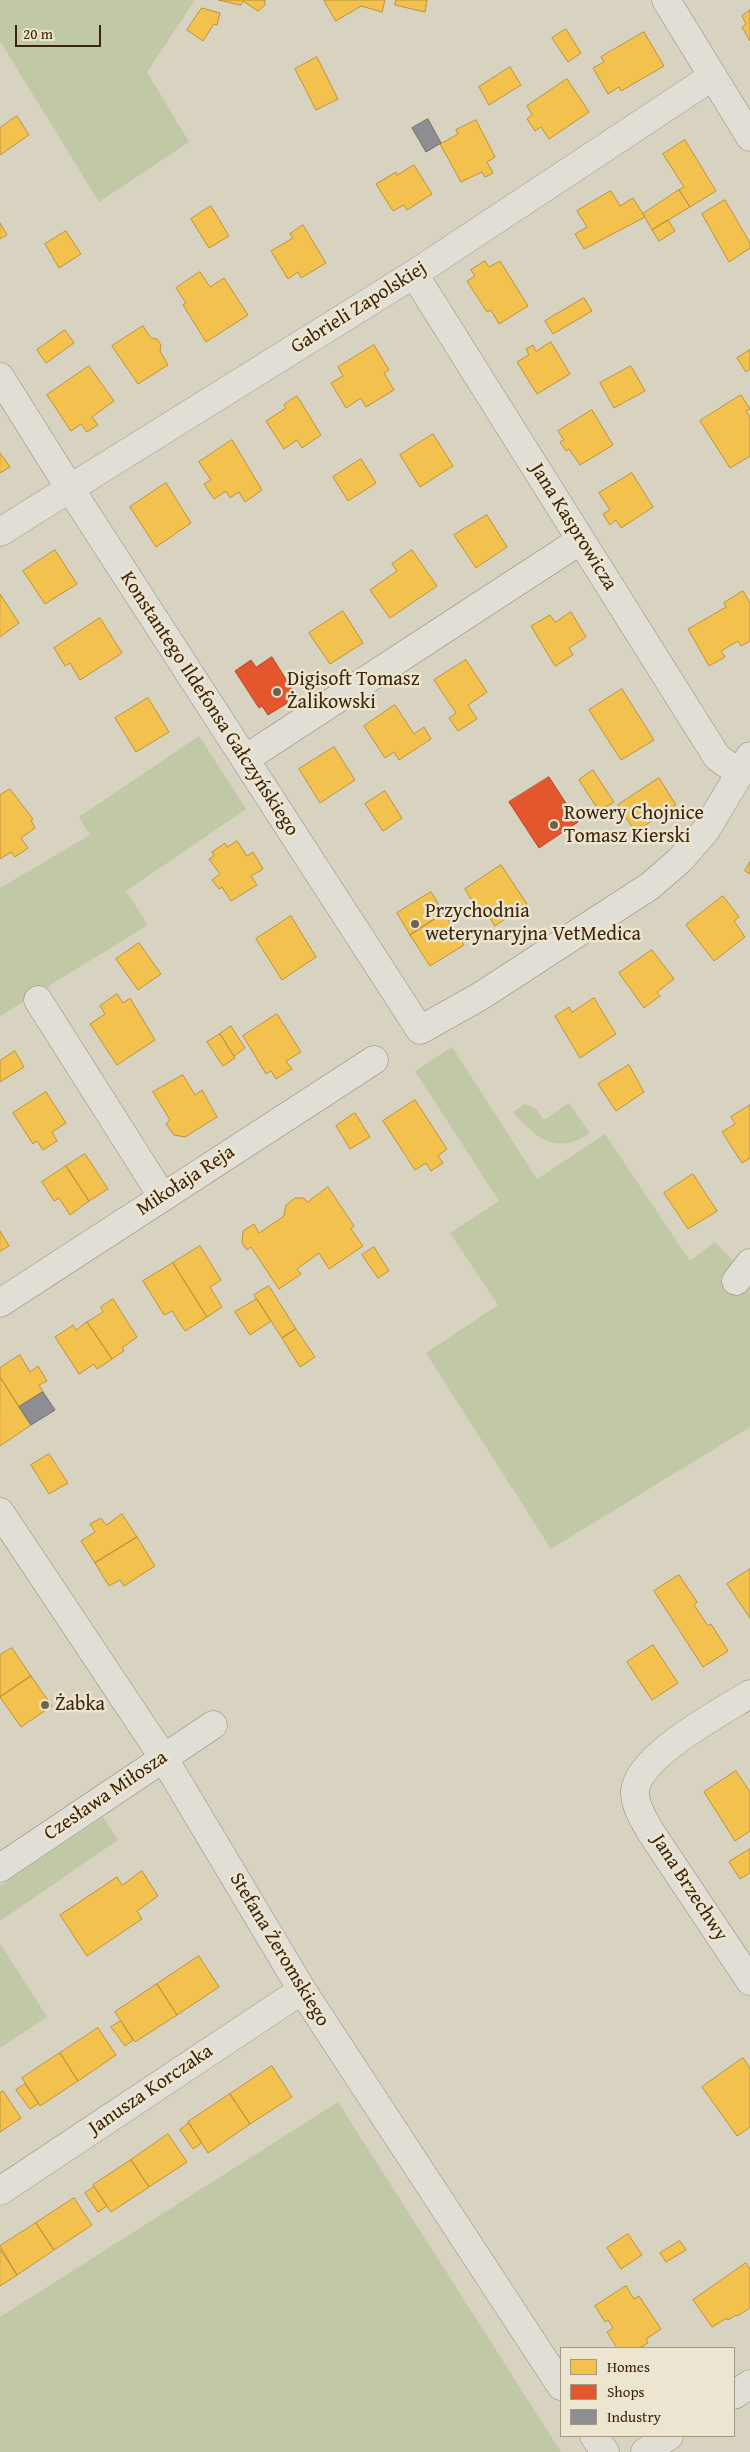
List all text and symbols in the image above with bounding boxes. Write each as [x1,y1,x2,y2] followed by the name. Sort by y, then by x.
[18,15,104,47] scale bar
[23,23,53,44] text: 20 m
[287,257,431,359] street label: Gabrieli Zapolskiej
[524,459,622,595] street label: Jana Kasprowicza
[114,567,304,841] street label: Konstantego Ildefonsa Gałczyńskiego
[287,668,419,715] place label: Digisoft Tomasz Żalikowski
[271,686,283,698] marker: Digisoft Tomasz Żalikowski
[564,802,704,849] place label: Rowery Chojnice Tomasz Kierski
[548,819,560,831] marker: Rowery Chojnice Tomasz Kierski
[425,900,641,947] place label: Przychodnia weterynaryjna VetMedica
[409,918,421,930] marker: Przychodnia weterynaryjna VetMedica
[132,1140,240,1222] street label: Mikołaja Reja
[55,1693,105,1717] place label: Żabka
[39,1699,51,1711] marker: Żabka
[40,1746,172,1846] street label: Czesława Miłosza
[646,1830,732,1946] street label: Jana Brzechwy
[224,1869,334,2031] street label: Stefana Żeromskiego
[84,2040,218,2140] street label: Janusza Korczaka
[560,2347,735,2437] legend
[607,2356,650,2377] text: Homes
[607,2381,644,2402] text: Shops
[607,2406,661,2427] text: Industry

